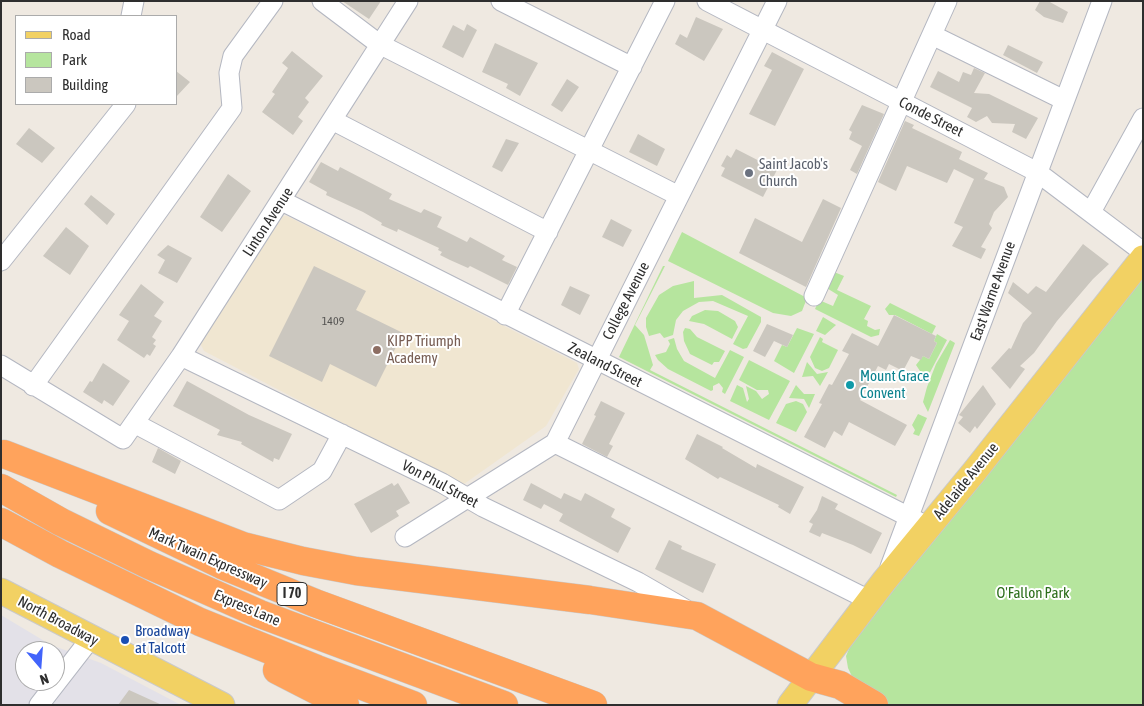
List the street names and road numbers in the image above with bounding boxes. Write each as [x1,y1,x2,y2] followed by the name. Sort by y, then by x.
[896,93,966,141] street label: Conde Street
[239,184,297,260] street label: Linton Avenue
[967,239,1019,343] street label: East Warne Avenue
[599,259,653,343] street label: College Avenue
[565,339,645,391] street label: Zealand Street
[930,439,1002,523] street label: Adelaide Avenue
[399,456,481,512] street label: Von Phul Street
[146,524,270,592] street label: Mark Twain Expressway
[277,582,307,606] road number: I 70
[211,586,283,630] street label: Express Lane
[15,592,101,650] street label: North Broadway

